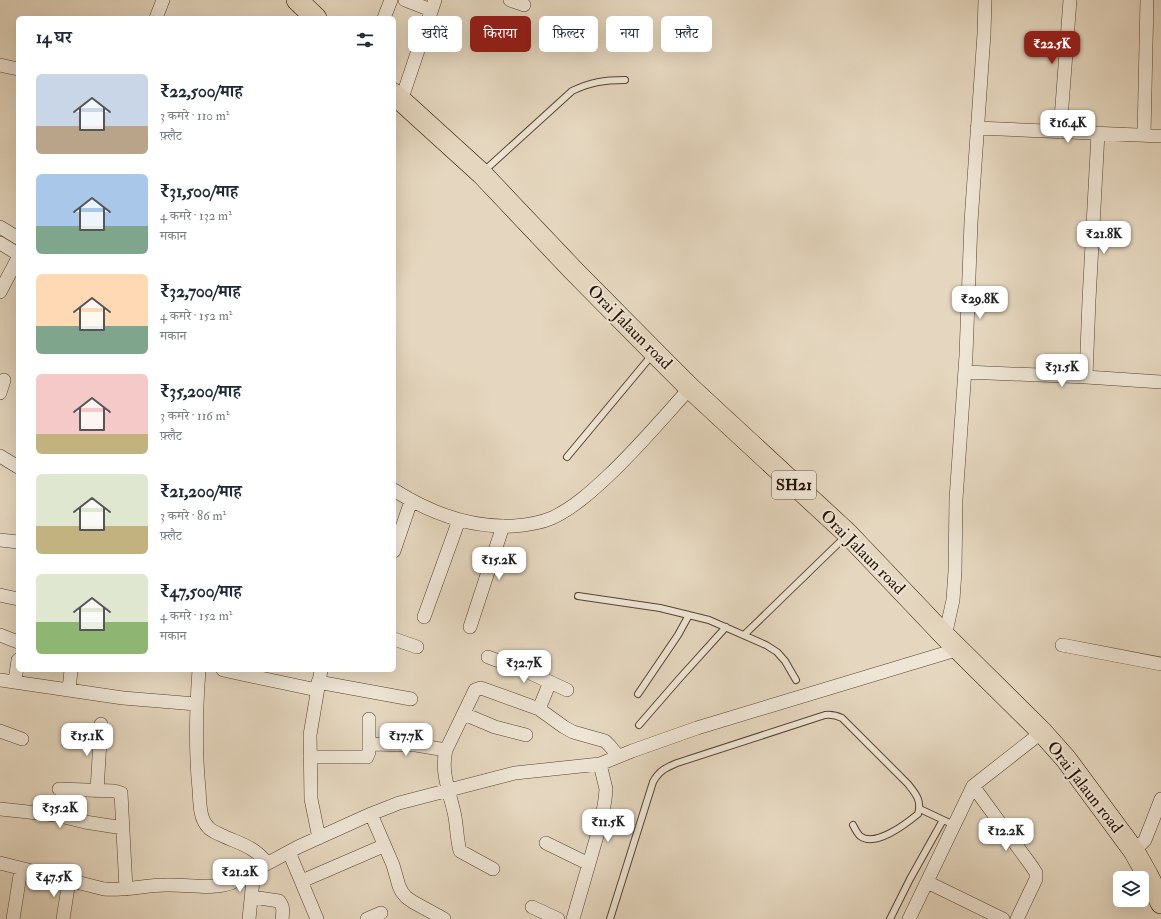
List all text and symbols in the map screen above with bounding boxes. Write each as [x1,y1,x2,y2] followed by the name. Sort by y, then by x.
[408,16,462,52] chip: खरीदें
[470,16,531,52] chip: किराया
[539,16,598,52] chip: फ़िल्टर
[606,16,653,52] chip: नया
[661,16,712,52] chip: फ़्लैट
[36,27,72,48] text: 14 घर
[354,29,376,51] icon: filters
[1019,31,1085,65] pin: ₹22.5K
[1033,36,1071,52] text: ₹22.5K
[160,81,243,102] text: ₹22,500/माह
[68,90,116,138] icon: home
[160,108,229,124] text: 3 कमरे · 110 m²
[1035,110,1101,144] pin: ₹16.4K
[1049,115,1087,131] text: ₹16.4K
[160,128,182,144] text: फ़्लैट
[160,181,238,202] text: ₹31,500/माह
[68,190,116,238] icon: home
[160,208,232,224] text: 4 कमरे · 132 m²
[1071,221,1137,255] pin: ₹21.8K
[1086,226,1122,242] text: ₹21.8K
[160,228,186,244] text: मकान
[583,280,677,375] street label: Orai Jalaun road
[160,281,241,302] text: ₹32,700/माह
[947,286,1013,320] pin: ₹29.8K
[68,290,116,338] icon: home
[961,291,999,307] text: ₹29.8K
[160,308,232,324] text: 4 कमरे · 152 m²
[160,328,186,344] text: मकान
[1029,354,1095,388] pin: ₹31.5K
[1045,359,1079,375] text: ₹31.5K
[160,381,241,402] text: ₹35,200/माह
[68,390,116,438] icon: home
[160,408,229,424] text: 3 कमरे · 116 m²
[160,428,182,444] text: फ़्लैट
[772,471,816,499] road number: SH21
[160,481,242,502] text: ₹21,200/माह
[68,490,116,538] icon: home
[816,505,910,600] street label: Orai Jalaun road
[160,508,226,524] text: 3 कमरे · 86 m²
[160,528,182,544] text: फ़्लैट
[466,547,532,581] pin: ₹15.2K
[481,552,517,568] text: ₹15.2K
[160,581,242,602] text: ₹47,500/माह
[68,590,116,638] icon: home
[160,608,232,624] text: 4 कमरे · 152 m²
[160,628,186,644] text: मकान
[491,650,557,684] pin: ₹32.7K
[506,655,542,671] text: ₹32.7K
[54,723,120,757] pin: ₹15.1K
[373,723,439,757] pin: ₹17.7K
[70,728,104,744] text: ₹15.1K
[389,728,423,744] text: ₹17.7K
[1042,737,1128,838] street label: Orai Jalaun road
[27,795,93,829] pin: ₹35.2K
[42,800,78,816] text: ₹35.2K
[575,809,641,843] pin: ₹11.5K
[591,814,625,830] text: ₹11.5K
[973,818,1039,852] pin: ₹12.2K
[988,823,1024,839] text: ₹12.2K
[207,859,273,893] pin: ₹21.2K
[21,864,87,898] pin: ₹47.5K
[222,864,258,880] text: ₹21.2K
[36,869,72,885] text: ₹47.5K
[1113,871,1149,907] map controls
[1113,871,1149,907] button: layers

